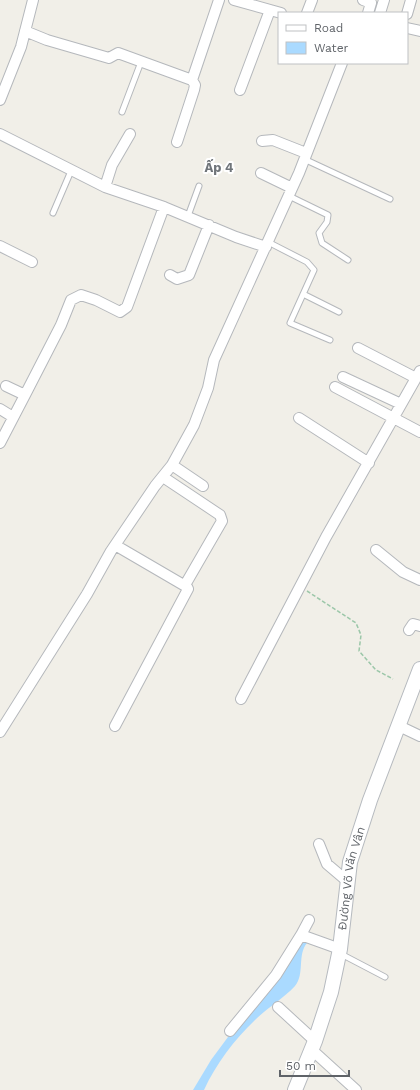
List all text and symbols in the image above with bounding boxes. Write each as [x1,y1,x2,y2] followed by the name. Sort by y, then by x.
[278,12,408,64] legend
[314,21,343,35] text: Road
[314,41,349,55] text: Water
[204,158,234,175] district label: Ấp 4
[335,825,368,931] street label: Đường Võ Văn Vân
[280,1052,349,1078] scale bar
[286,1059,316,1073] text: 50 m

